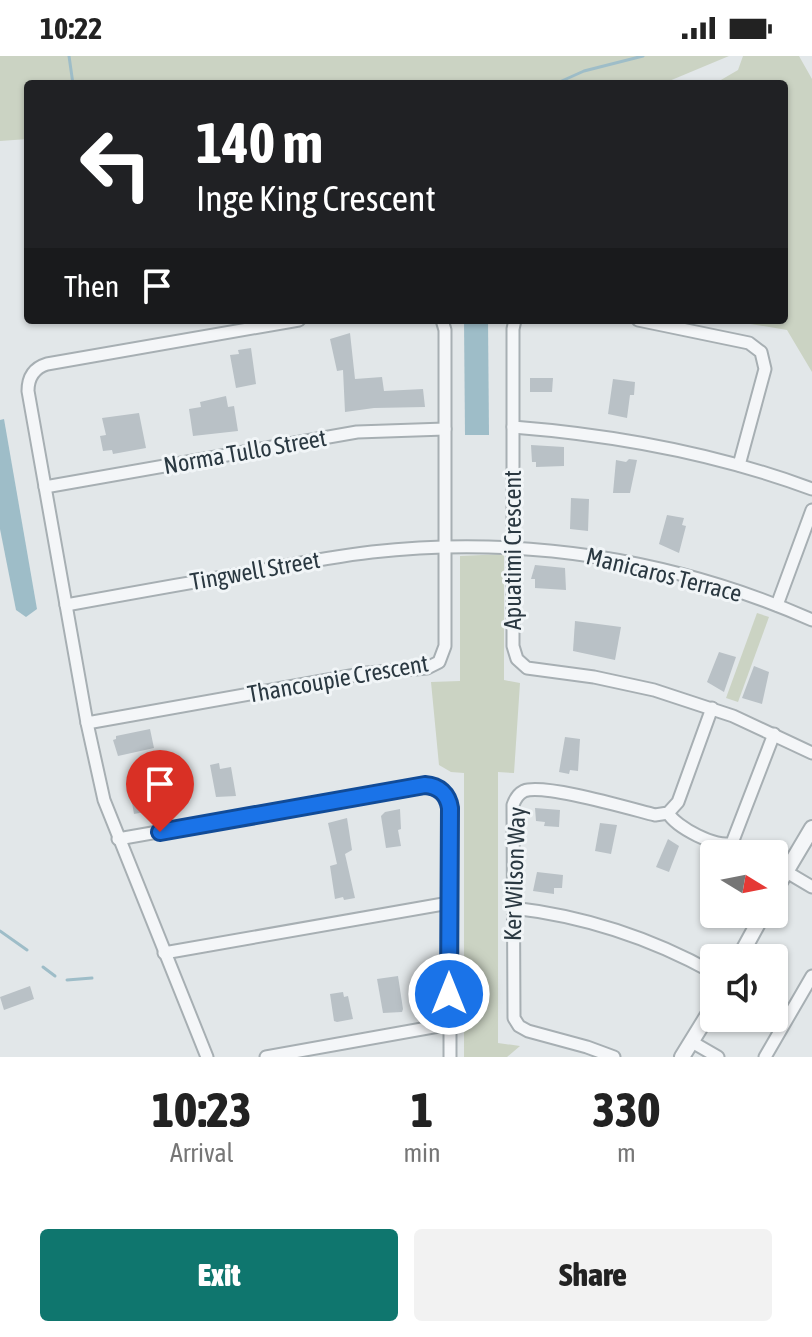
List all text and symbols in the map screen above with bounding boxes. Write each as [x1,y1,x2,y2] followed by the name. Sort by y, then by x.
[40,11,102,45] text: 10:22
[196,111,323,175] text: 140 m
[64,112,168,216] icon: left
[196,177,436,219] text: Inge King Crescent
[135,264,179,308] icon: arrive
[64,269,119,303] text: Then
[161,424,329,479] street label: Norma Tullo Street
[499,470,526,630] street label: Apuatimi Crescent
[584,542,745,607] street label: Manicaros Terrace
[188,546,322,595] street label: Tingwell Street
[246,649,430,708] street label: Thancoupie Crescent
[126,750,194,832] pin
[138,762,182,806] icon: arrive
[499,806,530,942] street label: Ker Wilson Way
[700,840,788,928] north arrow
[700,840,788,1032] map controls
[700,944,788,1032] button: sound
[407,952,491,1036] position arrow
[152,1082,252,1137] text: 10:23
[411,1082,433,1137] text: 1
[593,1082,660,1137] text: 330
[170,1138,233,1168] text: Arrival
[403,1138,441,1168] text: min
[617,1138,636,1168] text: m
[40,1229,398,1321] button: Exit
[414,1229,772,1321] button: Share

